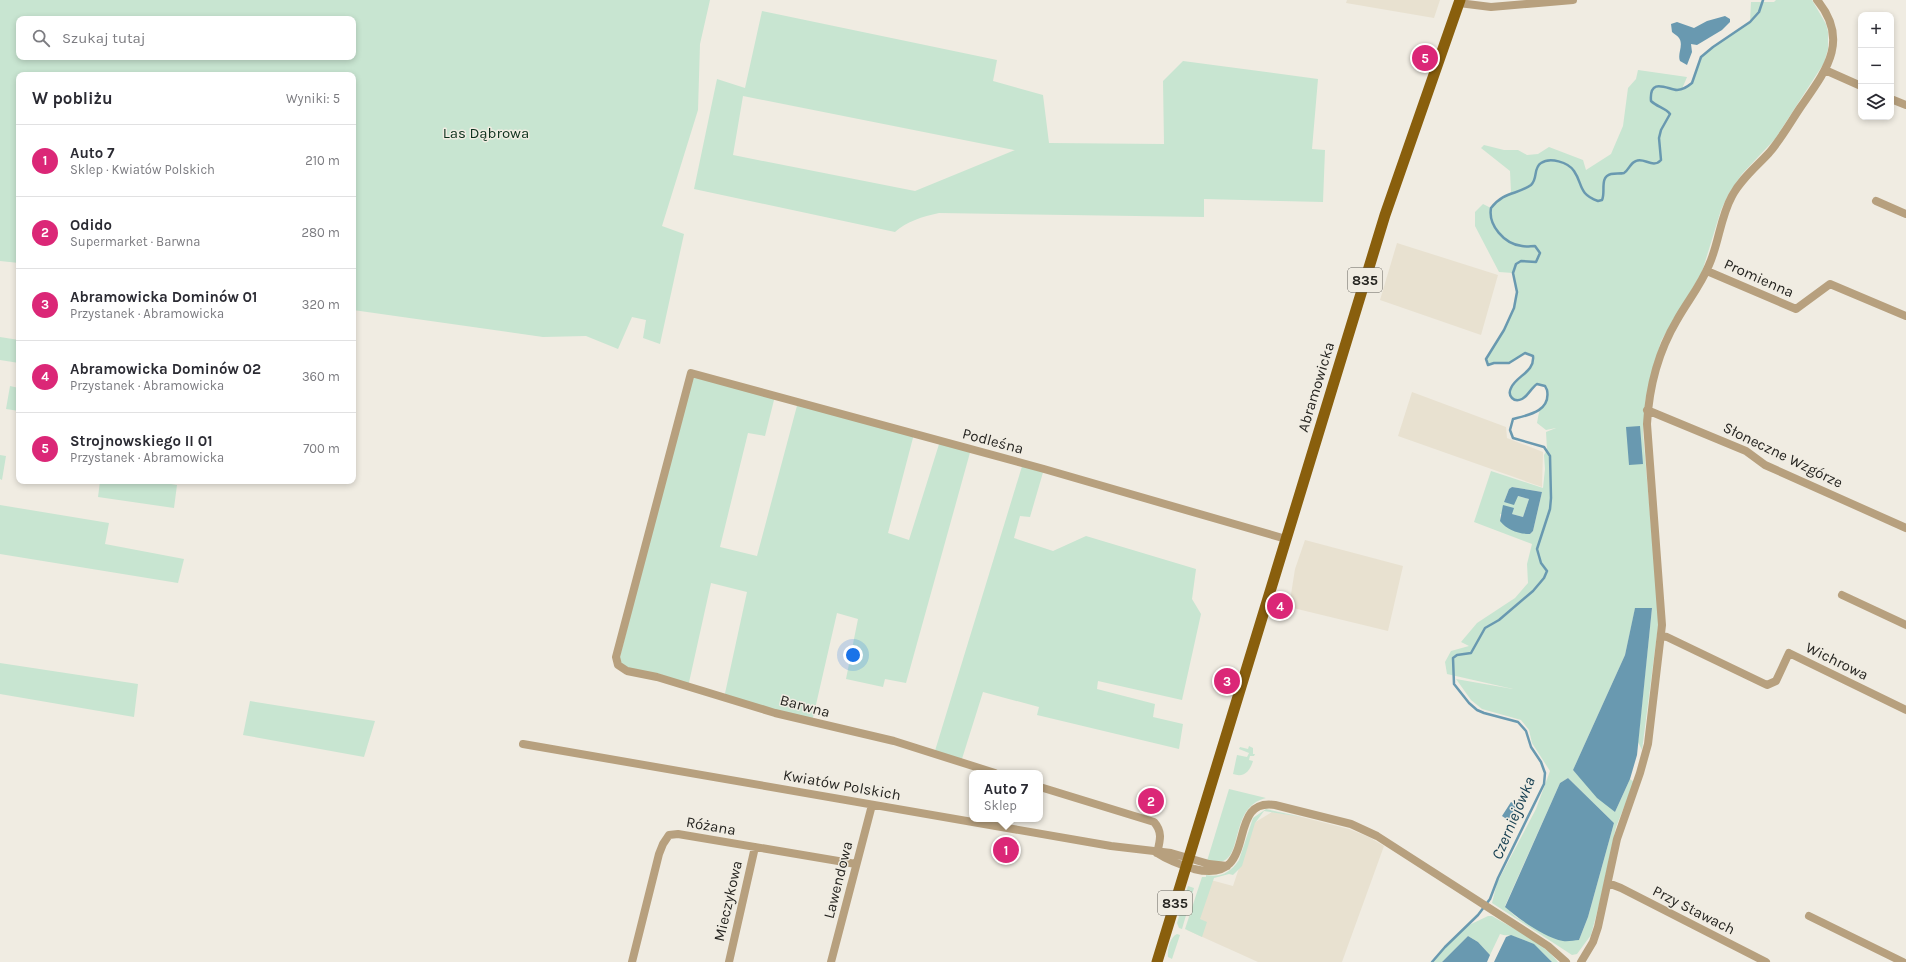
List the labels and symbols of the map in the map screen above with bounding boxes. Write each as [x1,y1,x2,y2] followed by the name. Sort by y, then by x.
[1412,43,1438,73] pin: 5
[443,124,529,142] park label: Las Dąbrowa
[1721,255,1797,301] street label: Promienna
[1348,268,1382,292] road number: 835
[1294,340,1338,434] street label: Abramowicka
[1720,418,1846,492] street label: Słoneczne Wzgórze
[960,424,1026,458] street label: Podleśna
[1267,591,1293,621] pin: 4
[1803,638,1871,684] street label: Wichrowa
[843,645,863,665] your location
[1214,666,1240,696] pin: 3
[778,691,832,721] street label: Barwna
[782,766,902,804] street label: Kwiatów Polskich
[1487,774,1539,862] water label: Czerniejówka
[1138,786,1164,816] pin: 2
[685,813,737,839] street label: Różana
[993,835,1019,865] pin: 1
[820,839,856,921] street label: Lawendowa
[710,859,746,943] street label: Mieczykowa
[1650,881,1738,939] street label: Przy Stawach
[1158,891,1192,915] road number: 835

